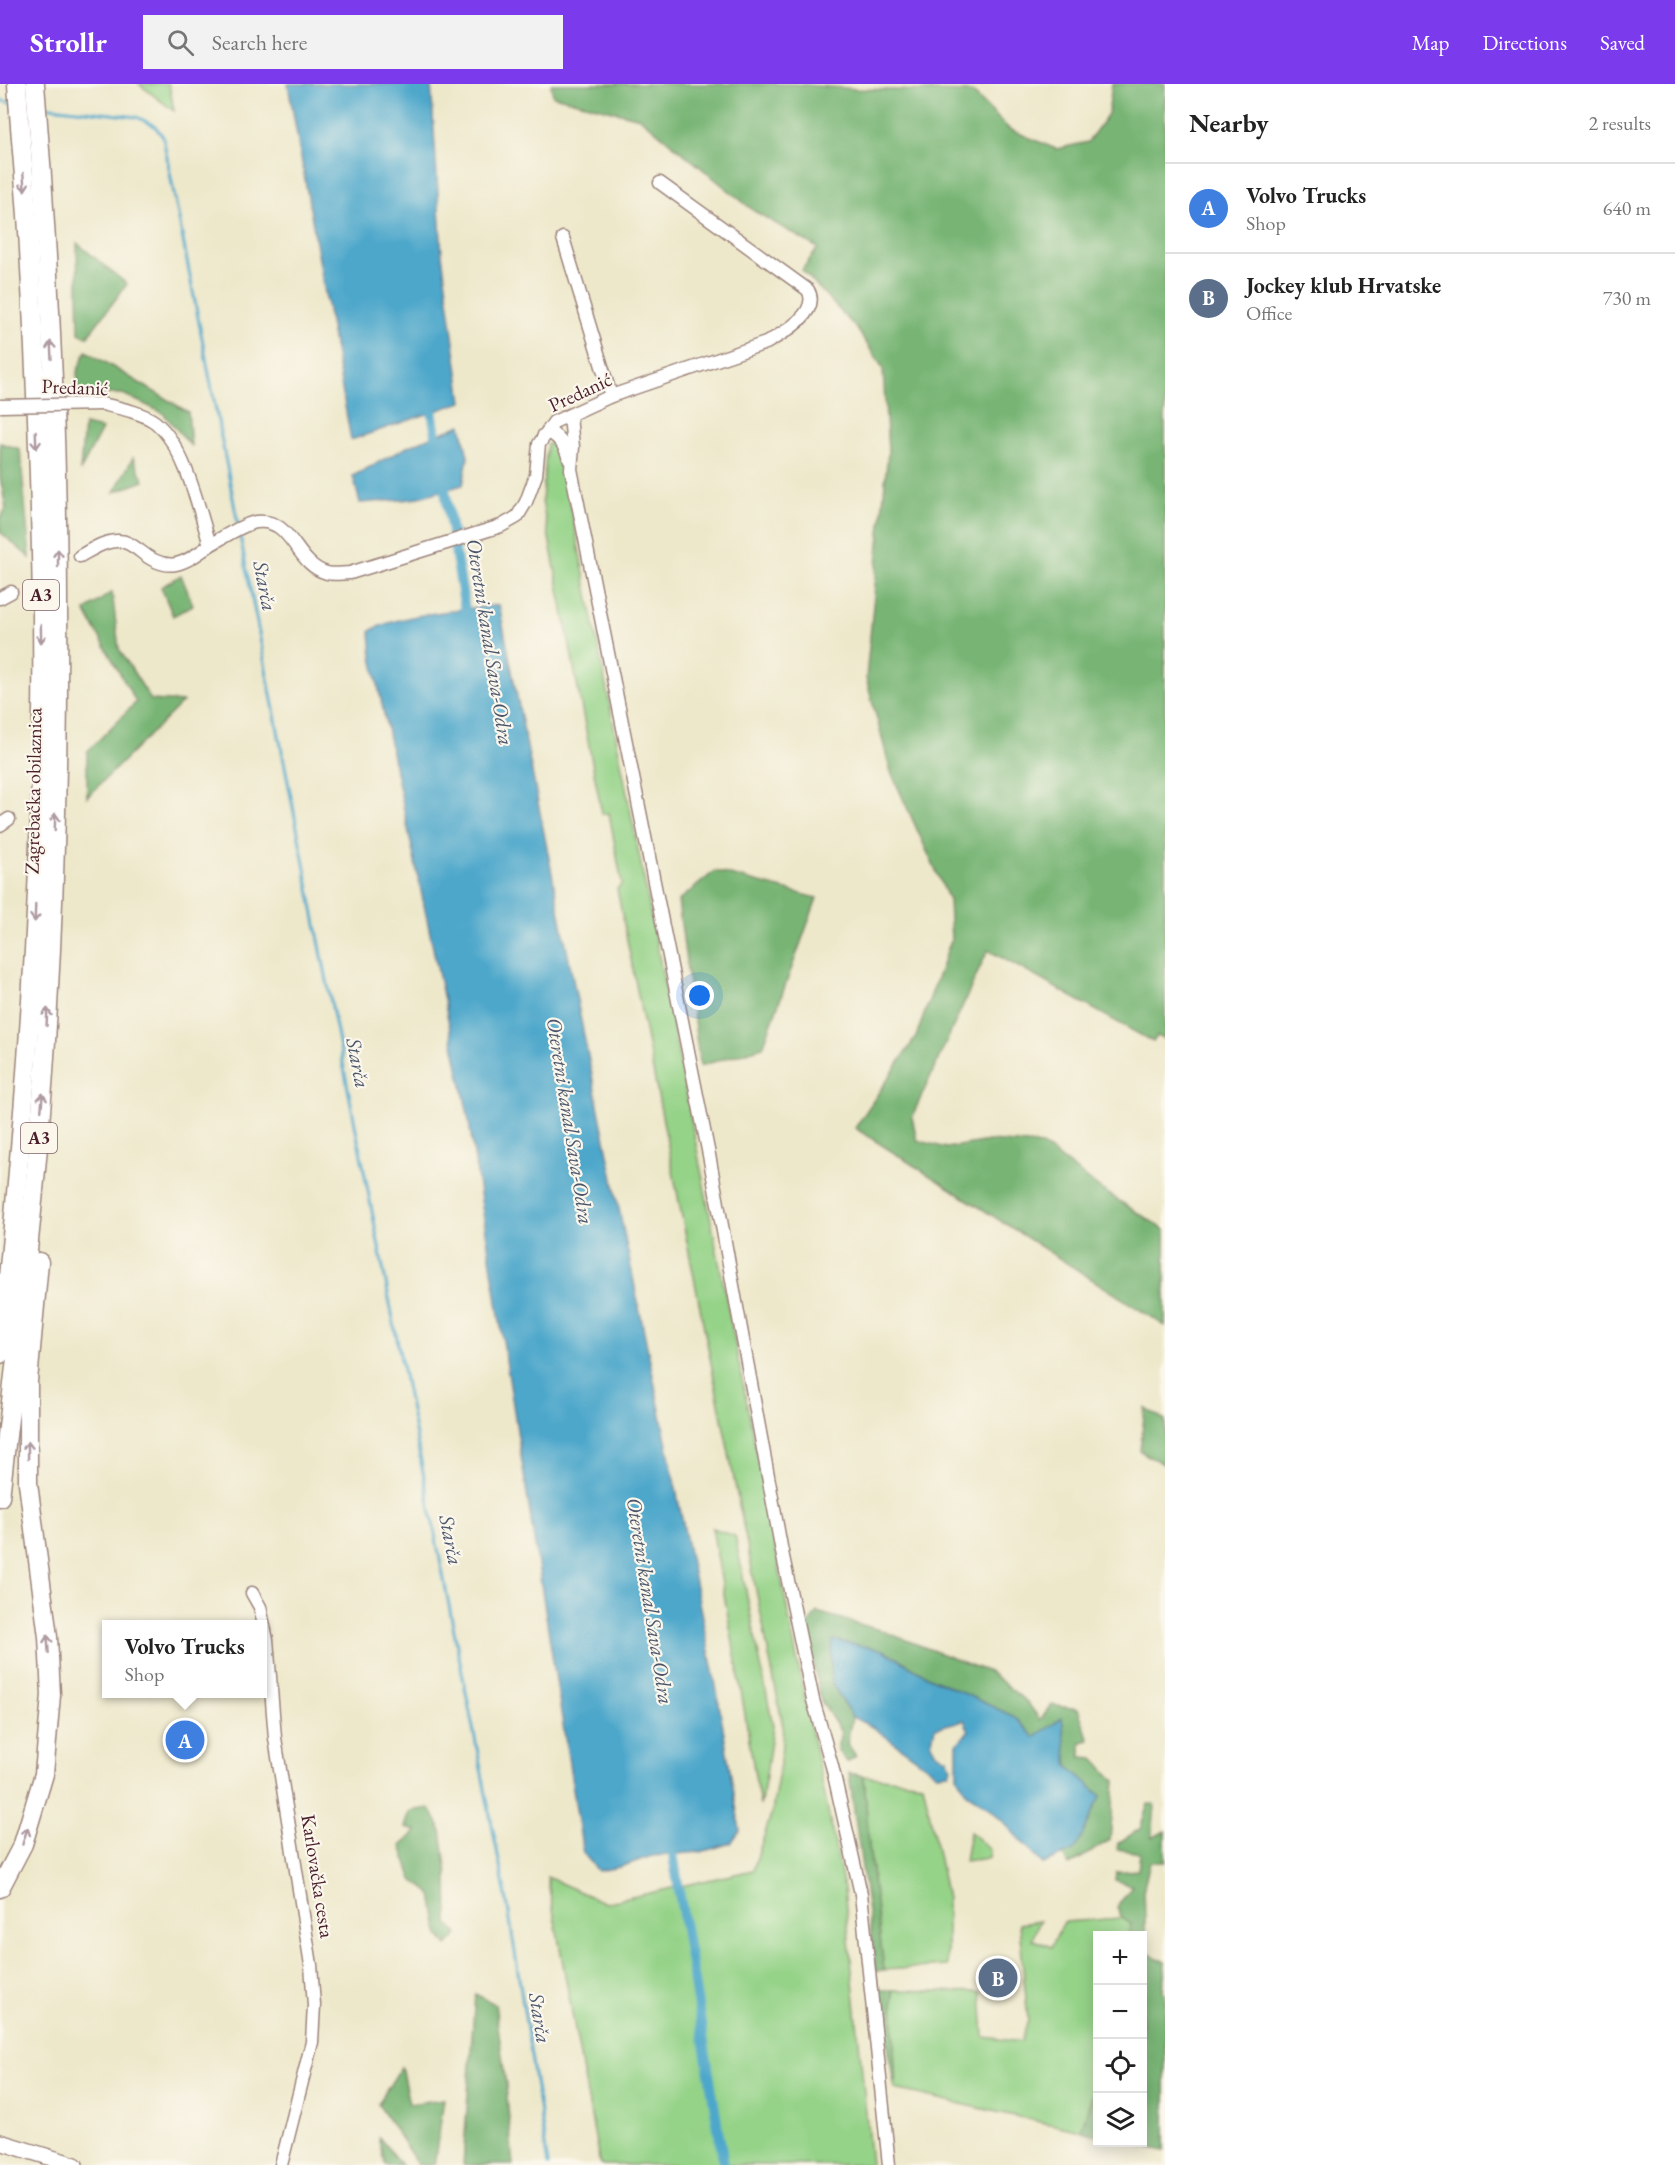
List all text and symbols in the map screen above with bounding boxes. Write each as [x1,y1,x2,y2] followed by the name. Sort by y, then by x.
[143,15,563,69] search box
[30,24,107,60] text: Strollr
[164,26,197,59] icon: search
[212,28,307,57] text: Search here
[1412,29,1449,56] text: Map
[1482,29,1567,56] text: Directions
[1600,29,1645,56] text: Saved
[1189,106,1269,140] text: Nearby
[1588,110,1651,136] text: 2 results
[19,171,30,191] one-way arrow
[1246,181,1366,210] text: Volvo Trucks
[1201,195,1216,221] text: A
[1603,195,1651,221] text: 640 m
[1246,210,1286,236] text: Shop
[1246,271,1441,300] text: Jockey klub Hrvatske
[1202,285,1215,311] text: B
[1603,285,1651,311] text: 730 m
[1246,300,1292,326] text: Office
[45,340,56,360] one-way arrow
[544,366,616,418] street label: Predanić
[41,373,109,401] street label: Predanić
[31,429,42,449] one-way arrow
[461,537,520,747] water label: Oteretni kanal Sava-Odra
[52,549,64,569] one-way arrow
[247,557,284,613] water label: Starča
[23,580,59,610] road number: A3
[35,624,47,644] one-way arrow
[19,707,47,875] street label: Zagrebačka obilaznica
[49,812,61,832] one-way arrow
[29,903,40,923] one-way arrow
[685,981,714,1010] your location
[42,1007,53,1027] one-way arrow
[541,1016,600,1226] water label: Oteretni kanal Sava-Odra
[340,1034,377,1090] water label: Starča
[37,1092,48,1112] one-way arrow
[21,1123,57,1153] road number: A3
[22,1440,34,1460] one-way arrow
[621,1496,680,1706] water label: Oteretni kanal Sava-Odra
[433,1511,470,1567] water label: Starča
[102,1620,267,1698] popup
[124,1632,245,1661] text: Volvo Trucks
[43,1634,54,1654] one-way arrow
[124,1661,164,1687] text: Shop
[166,1718,204,1762] pin: A
[295,1812,341,1940] street label: Karlovačka cesta
[21,1827,32,1846] one-way arrow
[1093,1931,1147,2147] map controls
[1093,1931,1147,1985] button: +
[978,1956,1018,2000] pin: B
[1093,1985,1147,2039] button: −
[523,1990,558,2045] water label: Starča
[1093,2039,1147,2093] button: locate
[1093,2093,1147,2147] button: layers

